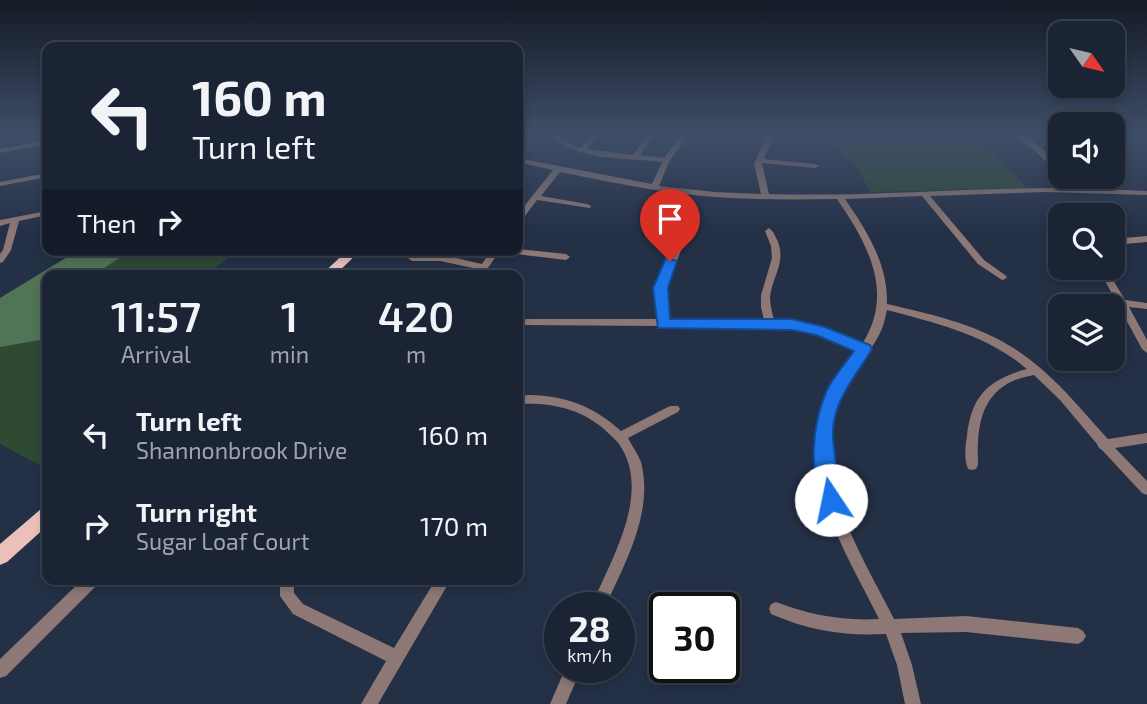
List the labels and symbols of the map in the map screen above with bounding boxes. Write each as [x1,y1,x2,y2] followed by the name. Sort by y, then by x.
[1048,21,1125,98] north arrow
[640,189,700,261] pin
[794,463,868,537] position arrow
[649,592,740,683] speed limit sign: 30

